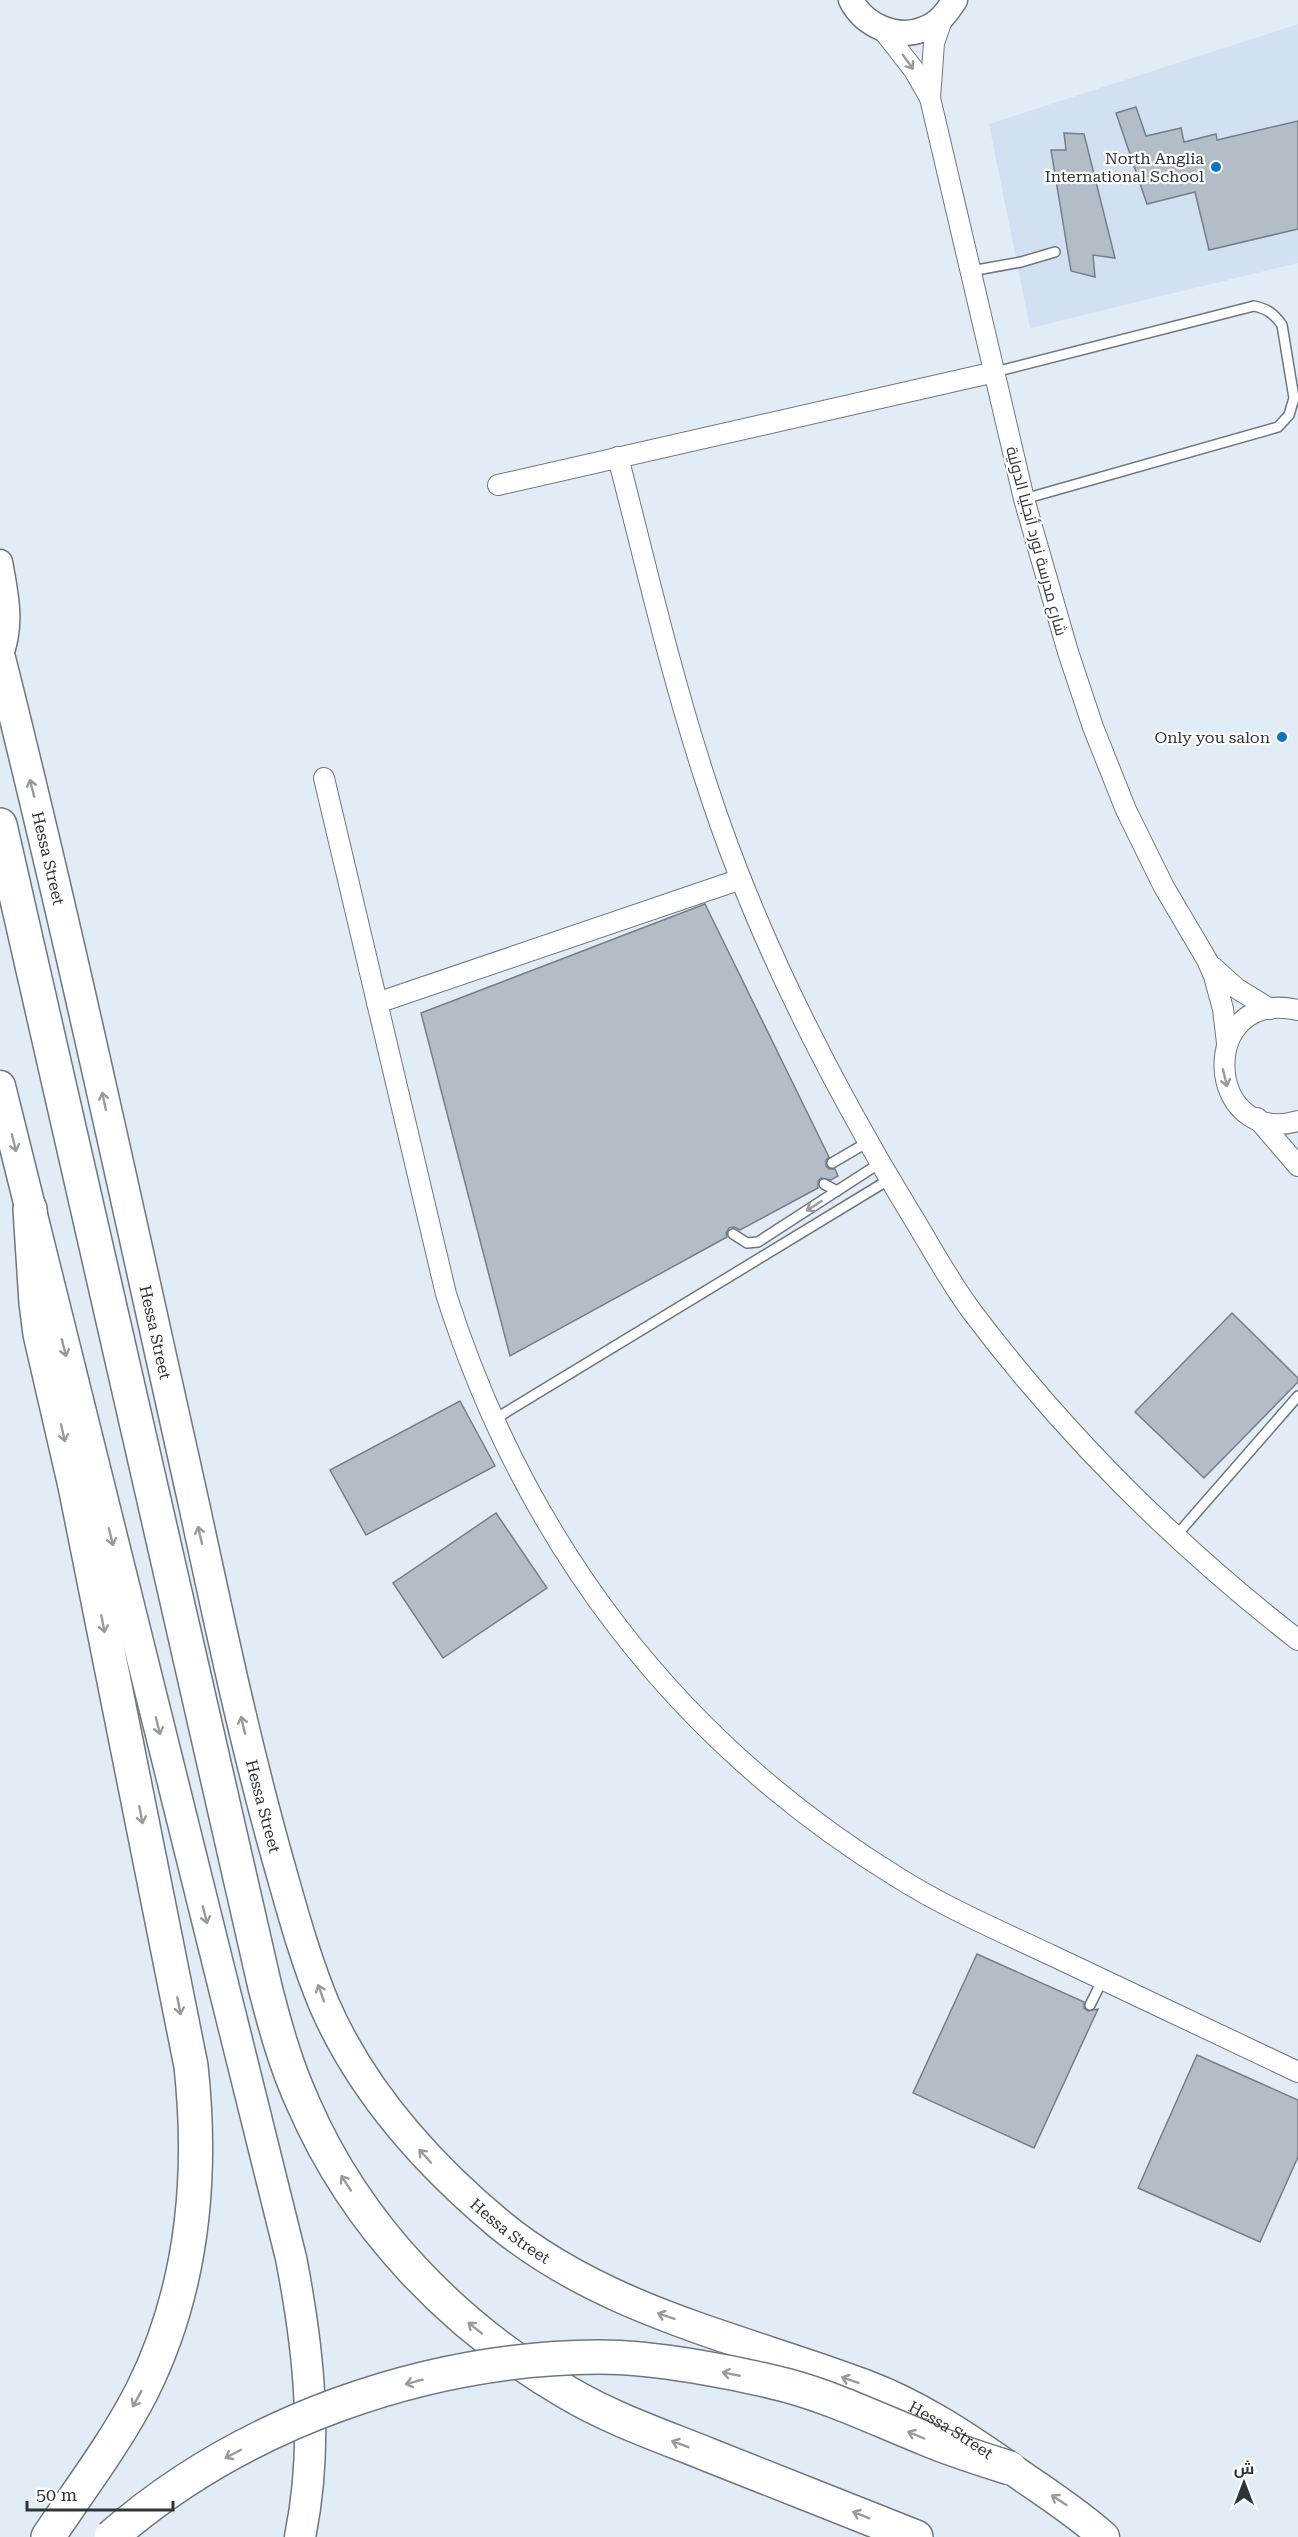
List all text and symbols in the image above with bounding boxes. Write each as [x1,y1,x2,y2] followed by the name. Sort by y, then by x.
[901,54,914,70] one-way arrow
[1045,149,1204,186] place label: North Anglia International School
[1209,160,1223,174] marker: North Anglia International School
[1000,444,1071,638] street label: شارع مدرسة نورد أنجليا الدولية
[1154,728,1270,747] place label: Only you salon
[1275,730,1289,744] marker: Only you salon
[26,779,38,798] one-way arrow
[28,810,68,907] street label: Hessa Street
[1220,1068,1232,1087] one-way arrow
[98,1092,110,1111] one-way arrow
[8,1133,20,1152] one-way arrow
[806,1200,823,1212] one-way arrow
[136,1284,175,1381] street label: Hessa Street
[59,1338,70,1357] one-way arrow
[57,1423,69,1442] one-way arrow
[194,1526,206,1545] one-way arrow
[106,1527,118,1546] one-way arrow
[98,1613,109,1633] one-way arrow
[153,1716,165,1735] one-way arrow
[236,1716,248,1735] one-way arrow
[242,1758,284,1855] street label: Hessa Street
[136,1804,147,1824] one-way arrow
[200,1905,212,1924] one-way arrow
[314,1984,325,2003] one-way arrow
[174,1996,185,2015] one-way arrow
[418,2149,432,2164] one-way arrow
[340,2175,352,2192] one-way arrow
[466,2195,554,2268] street label: Hessa Street
[657,2309,676,2320] one-way arrow
[468,2321,483,2335] one-way arrow
[722,2368,742,2379] one-way arrow
[841,2373,860,2384] one-way arrow
[405,2377,424,2389] one-way arrow
[131,2390,143,2407] one-way arrow
[905,2397,997,2463] street label: Hessa Street
[907,2429,925,2440] one-way arrow
[671,2437,690,2448] one-way arrow
[224,2449,242,2460] one-way arrow
[1214,2453,1274,2513] north arrow
[1234,2459,1254,2478] text: ش
[27,2474,172,2512] scale bar
[36,2484,77,2505] text: 50 m
[1051,2494,1068,2506] one-way arrow
[853,2509,871,2520] one-way arrow

